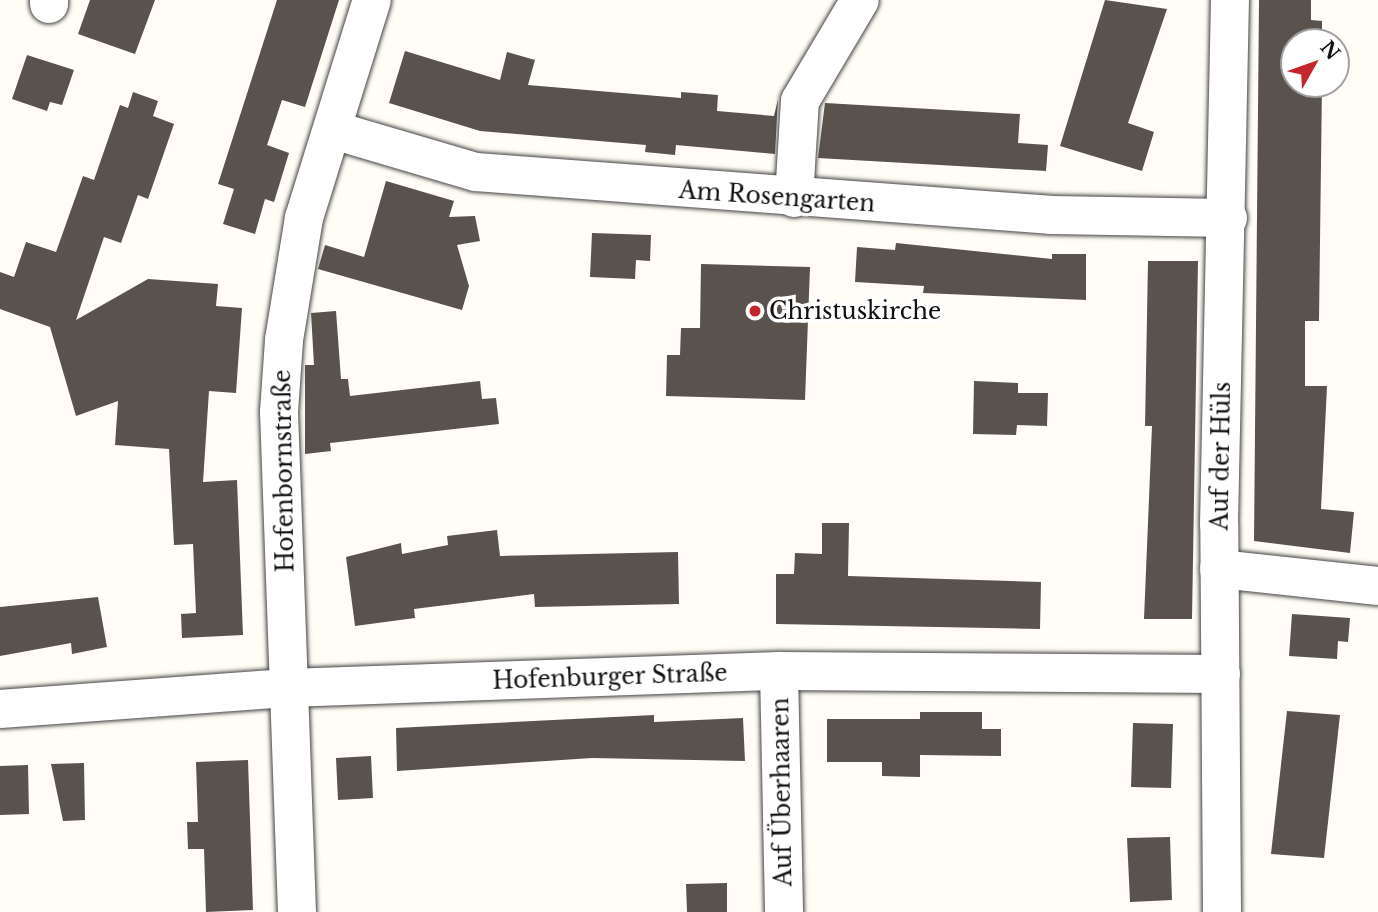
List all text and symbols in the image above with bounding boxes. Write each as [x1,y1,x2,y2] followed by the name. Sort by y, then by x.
[1280,28,1350,98] north arrow
[1315,36,1344,65] text: N
[678,176,876,218] street label: Am Rosengarten
[769,297,941,325] place label: Christuskirche
[747,303,763,319] marker: Christuskirche
[268,369,300,573] street label: Hofenbornstraße
[1206,381,1236,531] street label: Auf der Hüls
[492,659,728,695] street label: Hofenburger Straße
[767,697,797,887] street label: Auf Überhaaren

